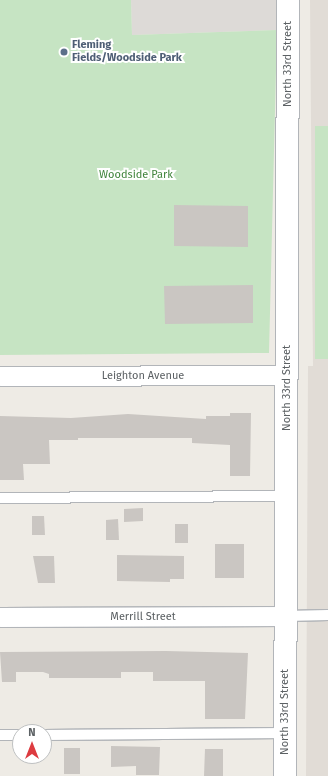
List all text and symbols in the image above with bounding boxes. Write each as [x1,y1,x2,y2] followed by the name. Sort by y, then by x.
[281,21,295,107] street label: North 33rd Street
[72,39,182,65] place label: Fleming Fields/Woodside Park
[59,47,69,57] marker: Fleming Fields/Woodside Park
[99,168,173,182] park label: Woodside Park
[280,345,294,431] street label: North 33rd Street
[102,369,184,383] street label: Leighton Avenue
[110,610,176,624] street label: Merrill Street
[278,669,292,755] street label: North 33rd Street
[12,724,52,764] north arrow
[28,726,36,739] text: N

